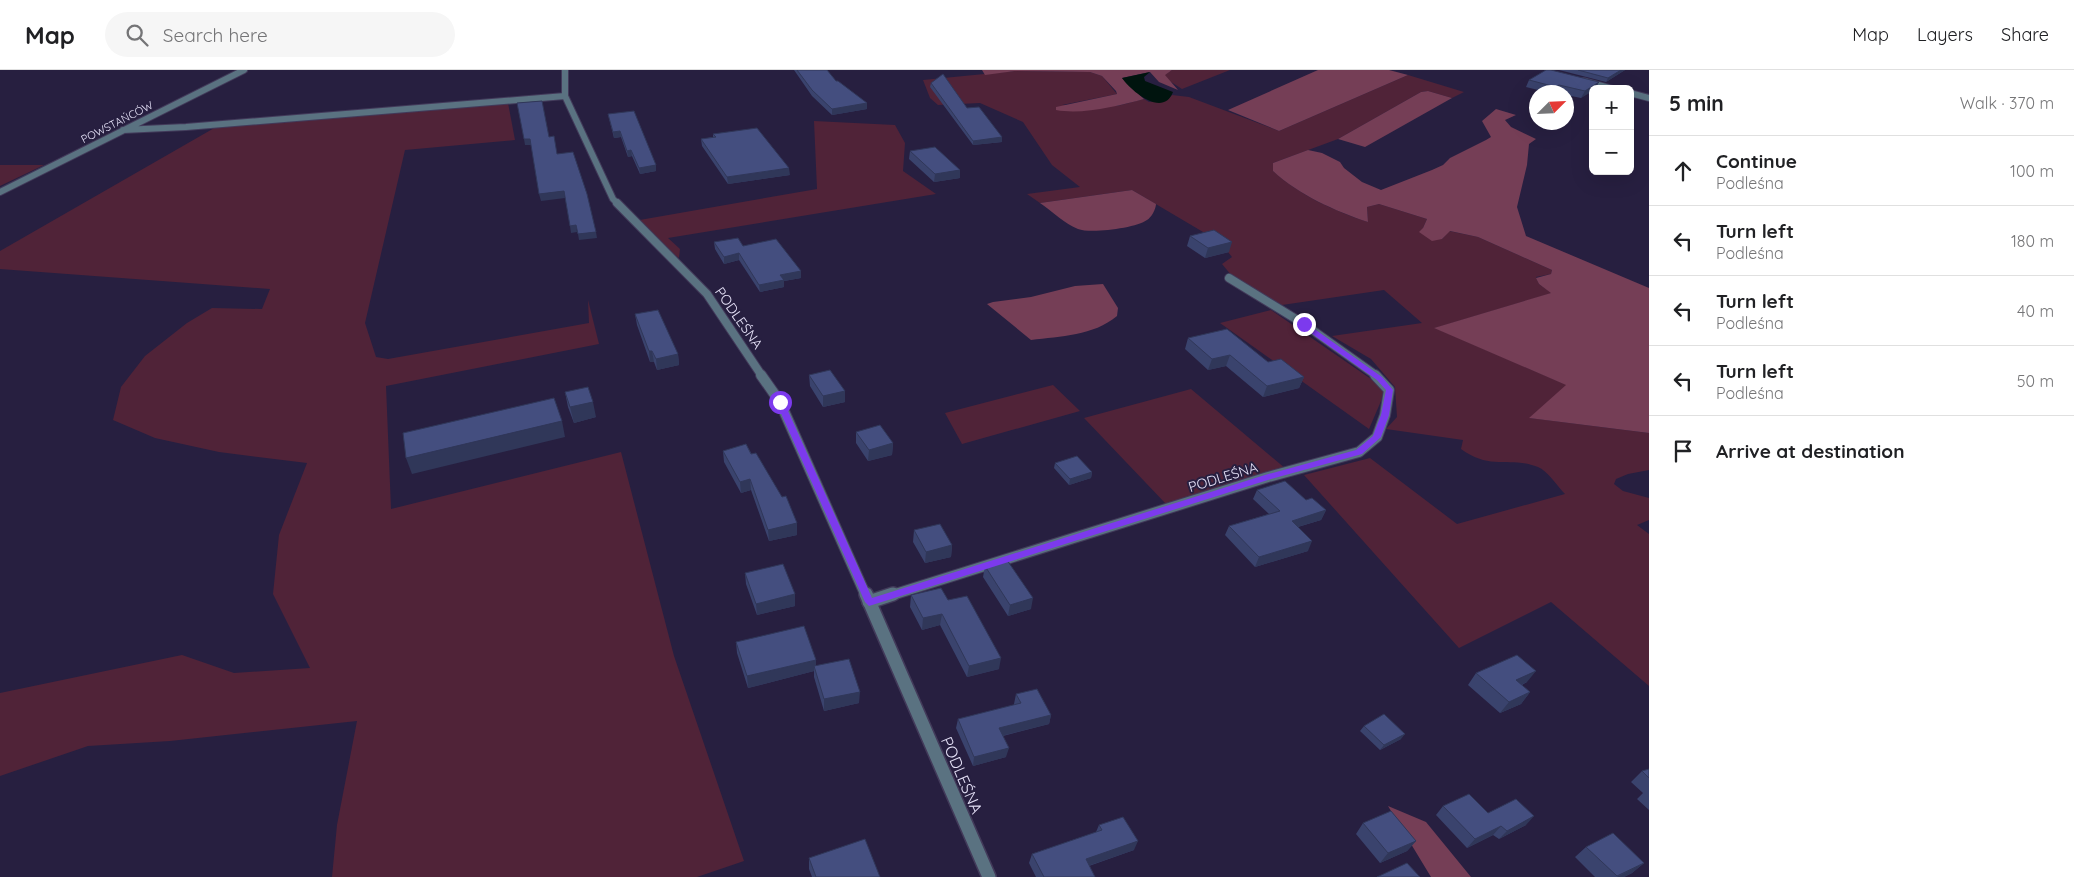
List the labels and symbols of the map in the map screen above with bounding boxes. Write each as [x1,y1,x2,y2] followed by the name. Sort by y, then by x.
[1529,85,1574,130] north arrow
[79,98,156,146] street label: POWSTAŃCÓW
[711,283,767,353] street label: PODLEŚNA
[1293,313,1316,336] route end
[769,391,792,414] route start
[1186,458,1260,496] street label: PODLEŚNA
[937,733,987,817] street label: PODLEŚNA

